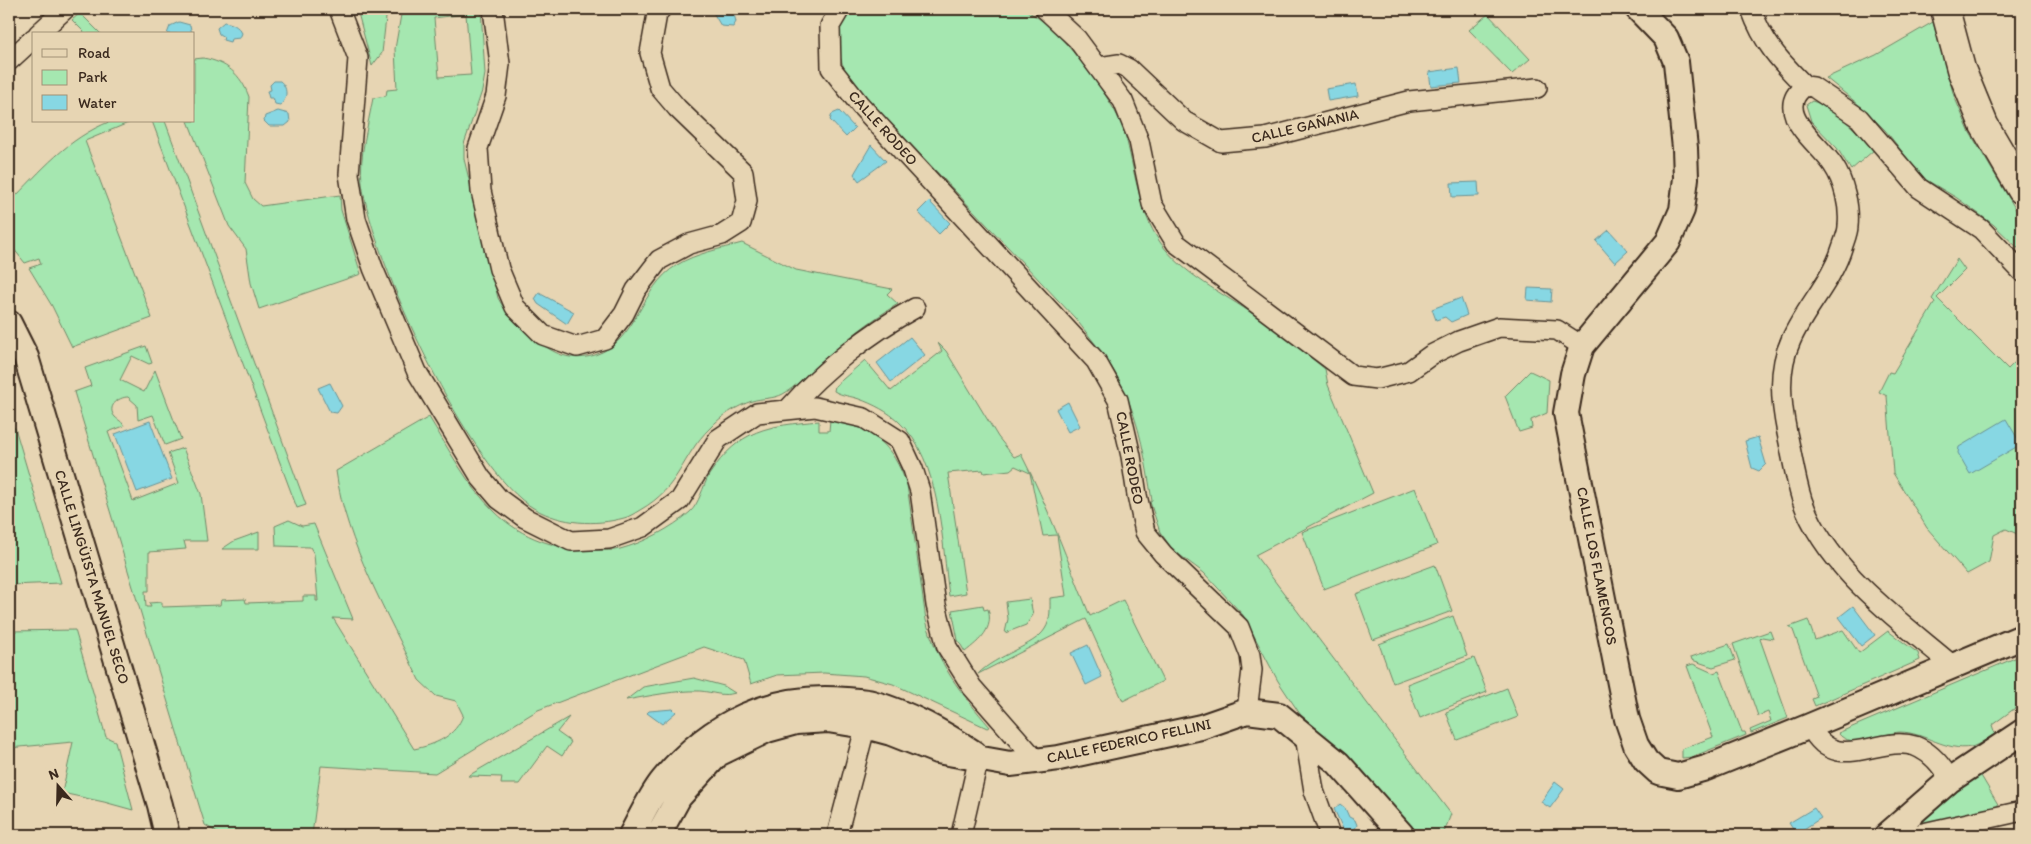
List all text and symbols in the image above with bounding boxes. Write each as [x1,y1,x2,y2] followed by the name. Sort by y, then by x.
[32,32,195,122] legend
[78,44,111,62] text: Road
[78,68,108,86] text: Park
[845,87,921,169] street label: CALLE RODEO
[78,94,117,112] text: Water
[1250,105,1361,147] street label: CALLE GAÑANIA
[1112,410,1148,506] street label: CALLE RODEO
[51,468,133,686] street label: CALLE LINGÜISTA MANUEL SECO
[1573,485,1621,647] street label: CALLE LOS FLAMENCOS
[1045,715,1213,767] street label: CALLE FEDERICO FELLINI
[32,762,82,812] north arrow
[46,765,61,784] text: N

